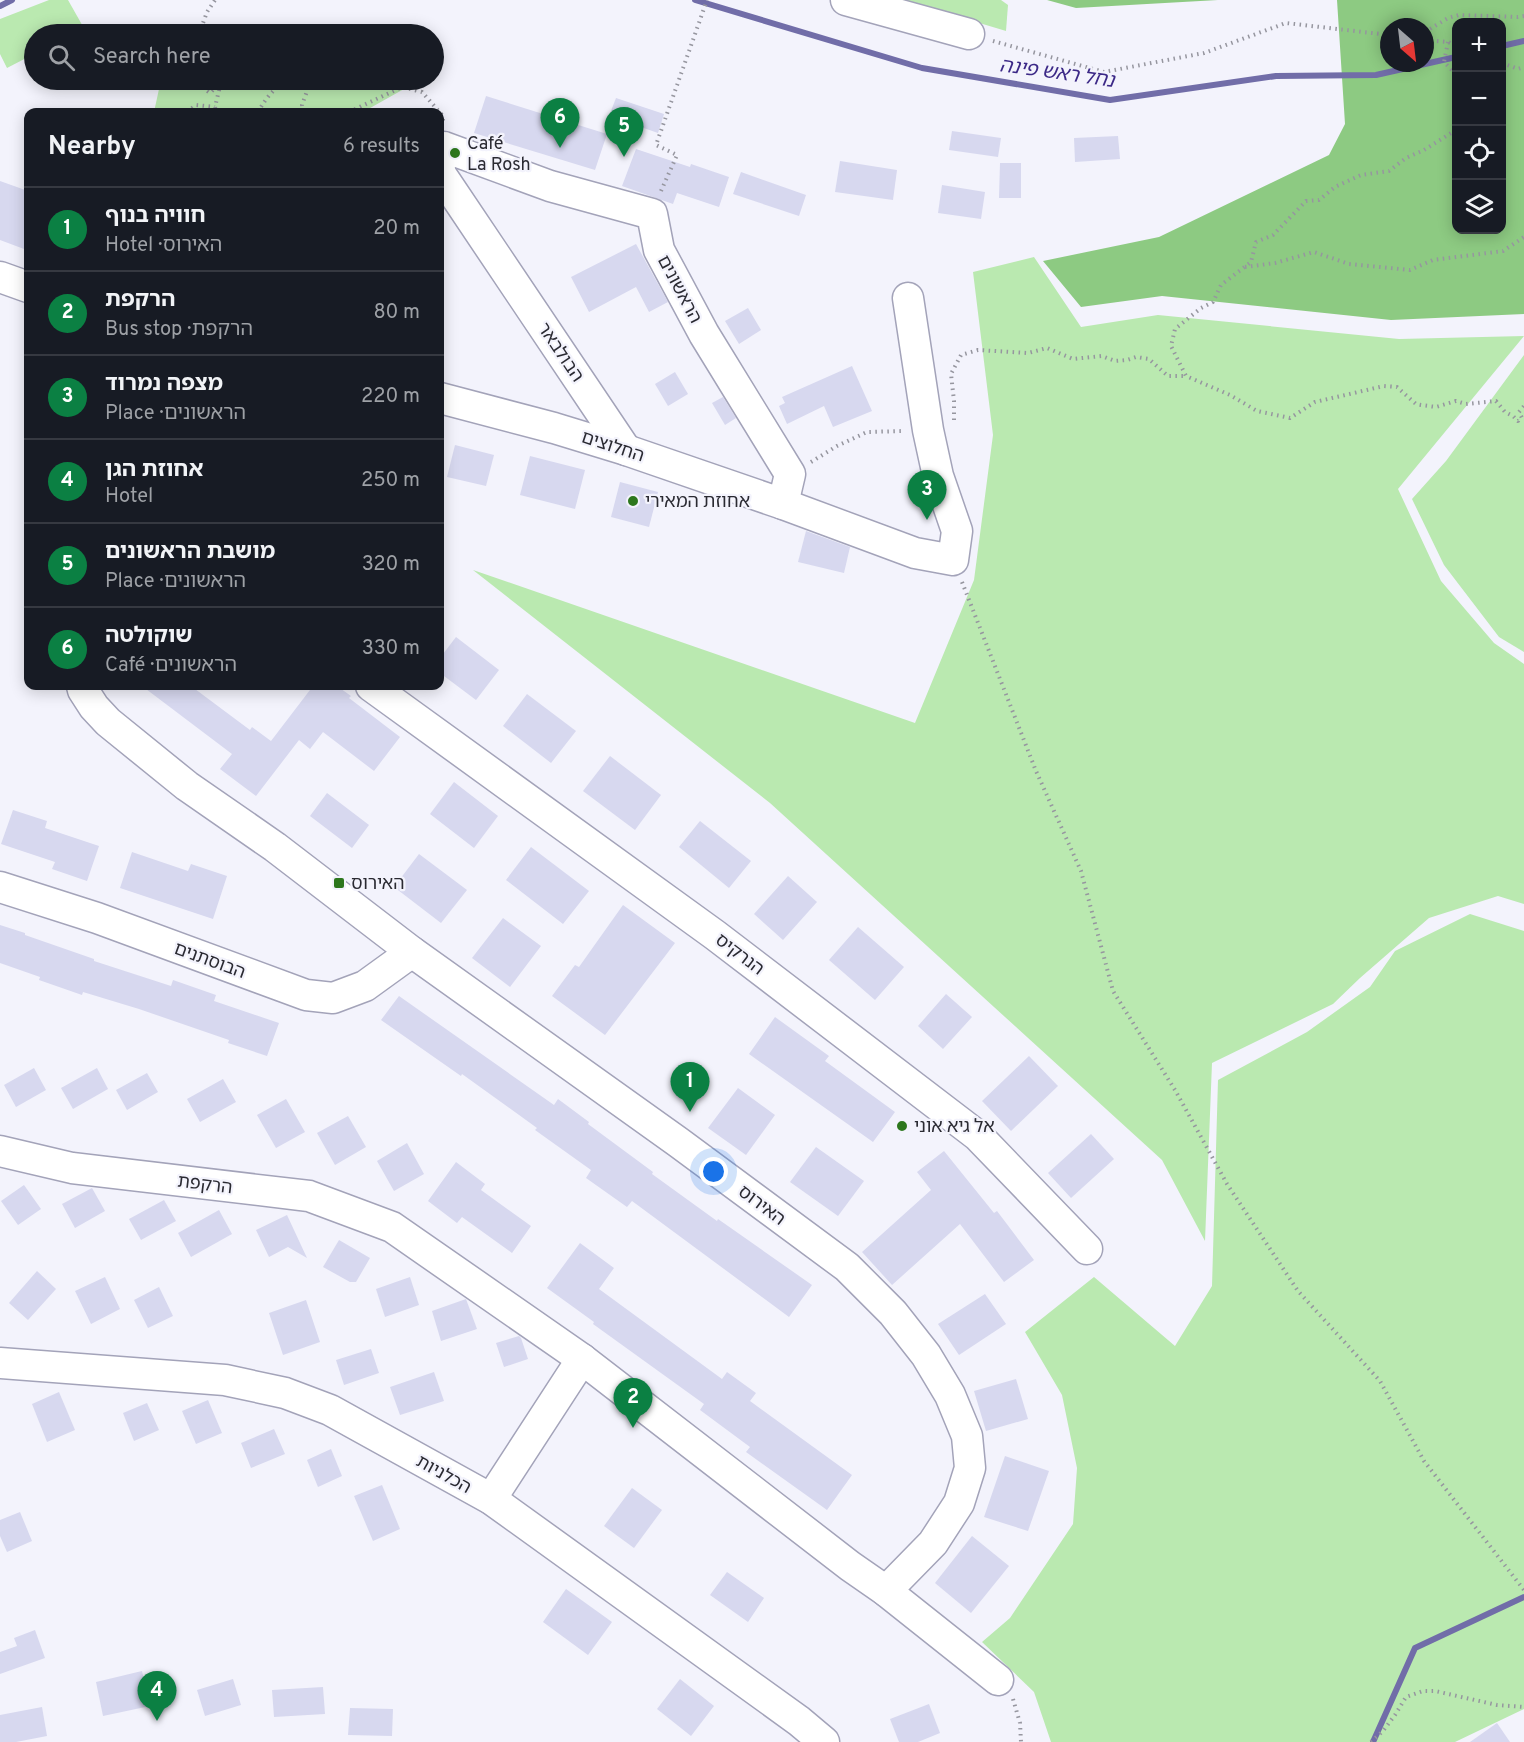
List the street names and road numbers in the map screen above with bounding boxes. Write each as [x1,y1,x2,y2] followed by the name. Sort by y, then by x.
[651,252,706,328] street label: הראשונים
[532,319,588,387] street label: הבולבאר
[578,426,647,468] street label: החלוצים
[710,929,768,981] street label: הנרקיס
[171,938,248,985] street label: הבוסתנים
[176,1171,234,1200] street label: הרקפת
[733,1181,789,1231] street label: האירוס
[412,1451,475,1500] street label: הכלניות

